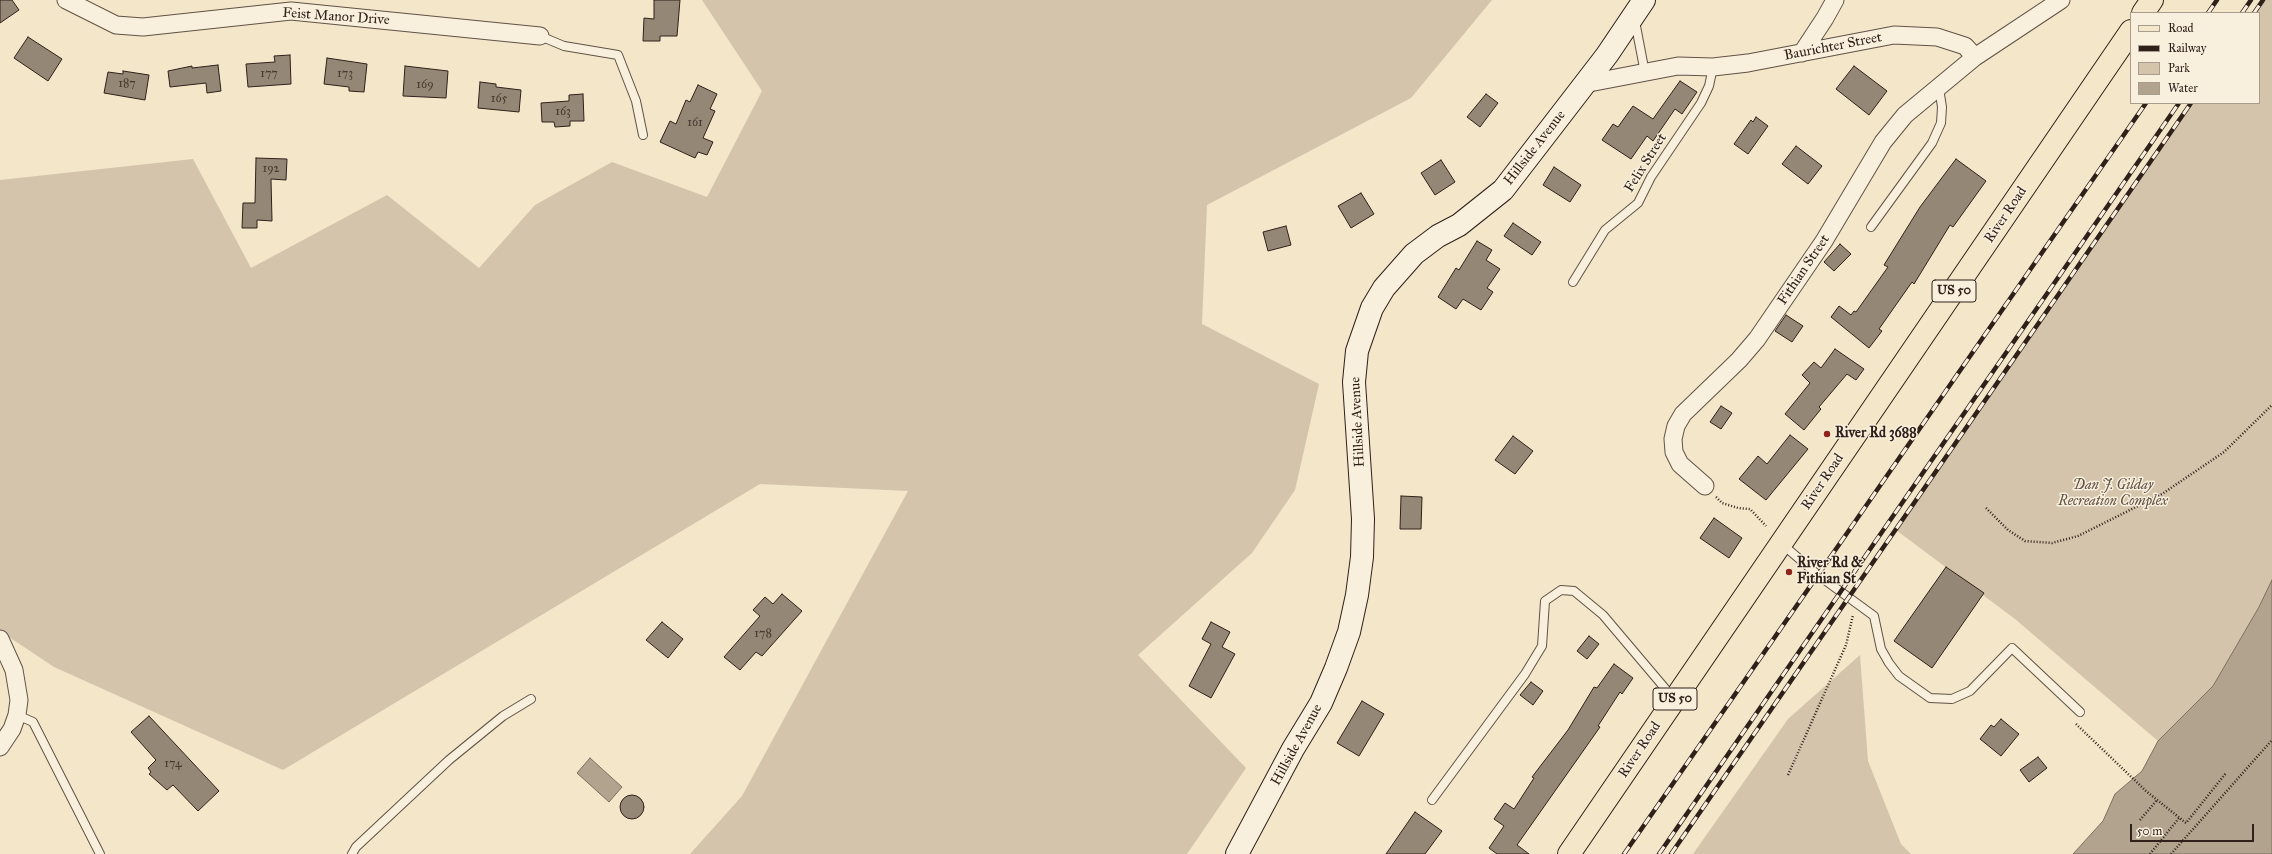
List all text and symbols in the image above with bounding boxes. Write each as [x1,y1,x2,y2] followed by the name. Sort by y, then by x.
[282,5,390,29] street label: Feist Manor Drive
[2130,12,2260,104] legend
[2168,21,2194,35] text: Road
[1783,29,1883,65] street label: Baurichter Street
[2168,41,2206,55] text: Railway
[2168,61,2190,75] text: Park
[260,67,278,81] house number: 177
[337,67,353,81] house number: 173
[118,77,136,91] house number: 187
[416,78,434,92] house number: 169
[2168,81,2198,95] text: Water
[491,92,507,106] house number: 165
[555,105,571,119] house number: 163
[1501,107,1569,189] street label: Hillside Avenue
[687,116,703,130] house number: 161
[1621,130,1671,196] street label: Felix Street
[262,162,280,176] house number: 192
[1981,184,2031,246] street label: River Road
[1774,232,1834,308] street label: Fithian Street
[1932,280,1976,302] road number: US 50
[1347,376,1369,468] street label: Hillside Avenue
[1835,426,1917,442] place label: River Rd 3688
[1822,429,1832,439] marker: River Rd 3688
[1798,451,1848,513] street label: River Road
[2058,478,2168,510] park label: Dan J. Gilday Recreation Complex
[1797,556,1863,588] place label: River Rd & Fithian St
[1784,567,1794,577] marker: River Rd & Fithian St
[754,627,772,641] house number: 178
[1653,688,1697,710] road number: US 50
[1268,701,1326,789] street label: Hillside Avenue
[1615,719,1665,781] street label: River Road
[164,757,182,771] house number: 174
[2132,816,2256,842] scale bar
[2137,824,2162,838] text: 50 m

